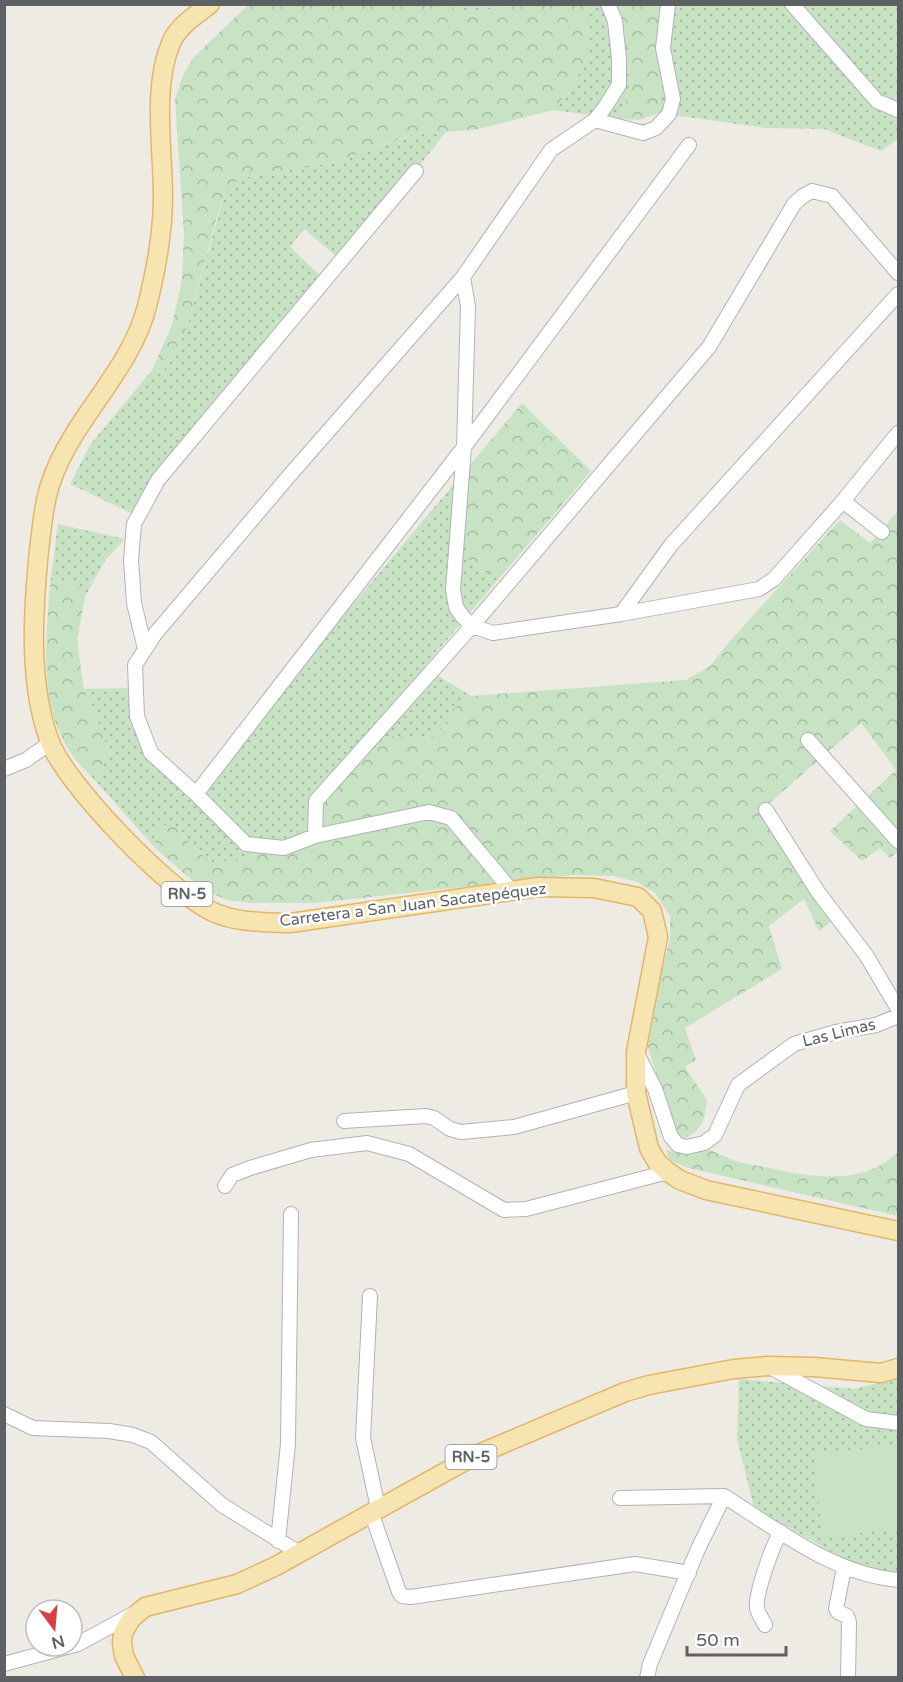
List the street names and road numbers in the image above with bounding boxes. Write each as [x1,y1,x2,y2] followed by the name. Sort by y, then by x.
[278,879,548,931] street label: Carretera a San Juan Sacatepéquez
[162,882,213,906] road number: RN-5
[800,1014,878,1052] street label: Las Limas
[446,1445,496,1469] road number: RN-5

